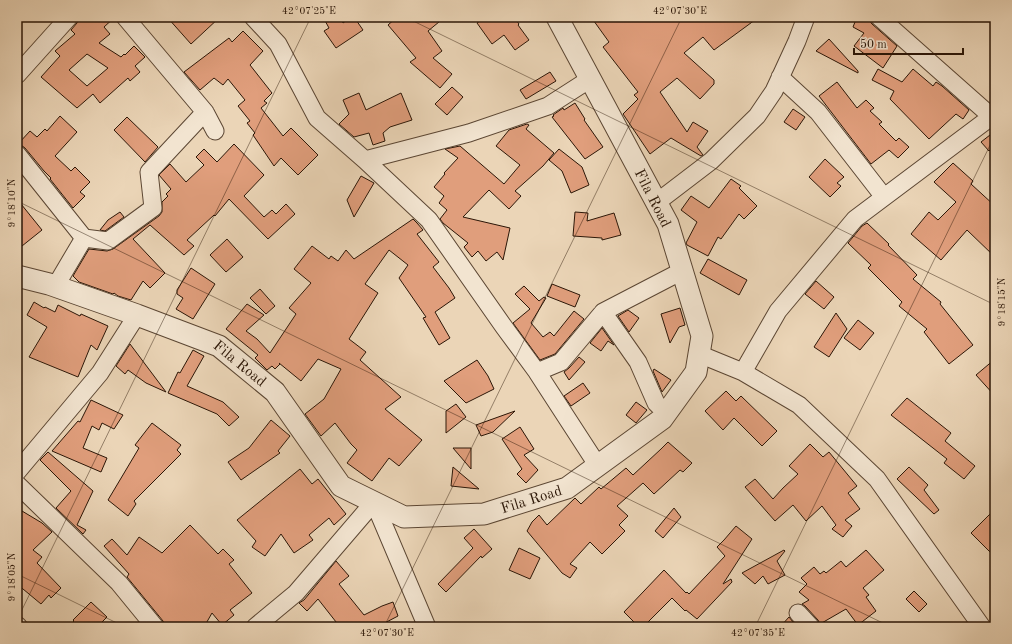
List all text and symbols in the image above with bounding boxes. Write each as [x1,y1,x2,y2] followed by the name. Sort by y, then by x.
[282,6,336,16] text: 42°07'25"E
[653,6,707,16] text: 42°07'30"E
[854,30,963,56] scale bar
[860,38,887,51] text: 50 m
[631,167,673,230] street label: Fila Road
[7,178,17,227] text: 9°18'10"N
[997,277,1007,326] text: 9°18'15"N
[210,338,268,390] street label: Fila Road
[499,484,564,517] street label: Fila Road
[7,552,17,601] text: 9°18'05"N
[360,628,414,638] text: 42°07'30"E
[731,628,785,638] text: 42°07'35"E

